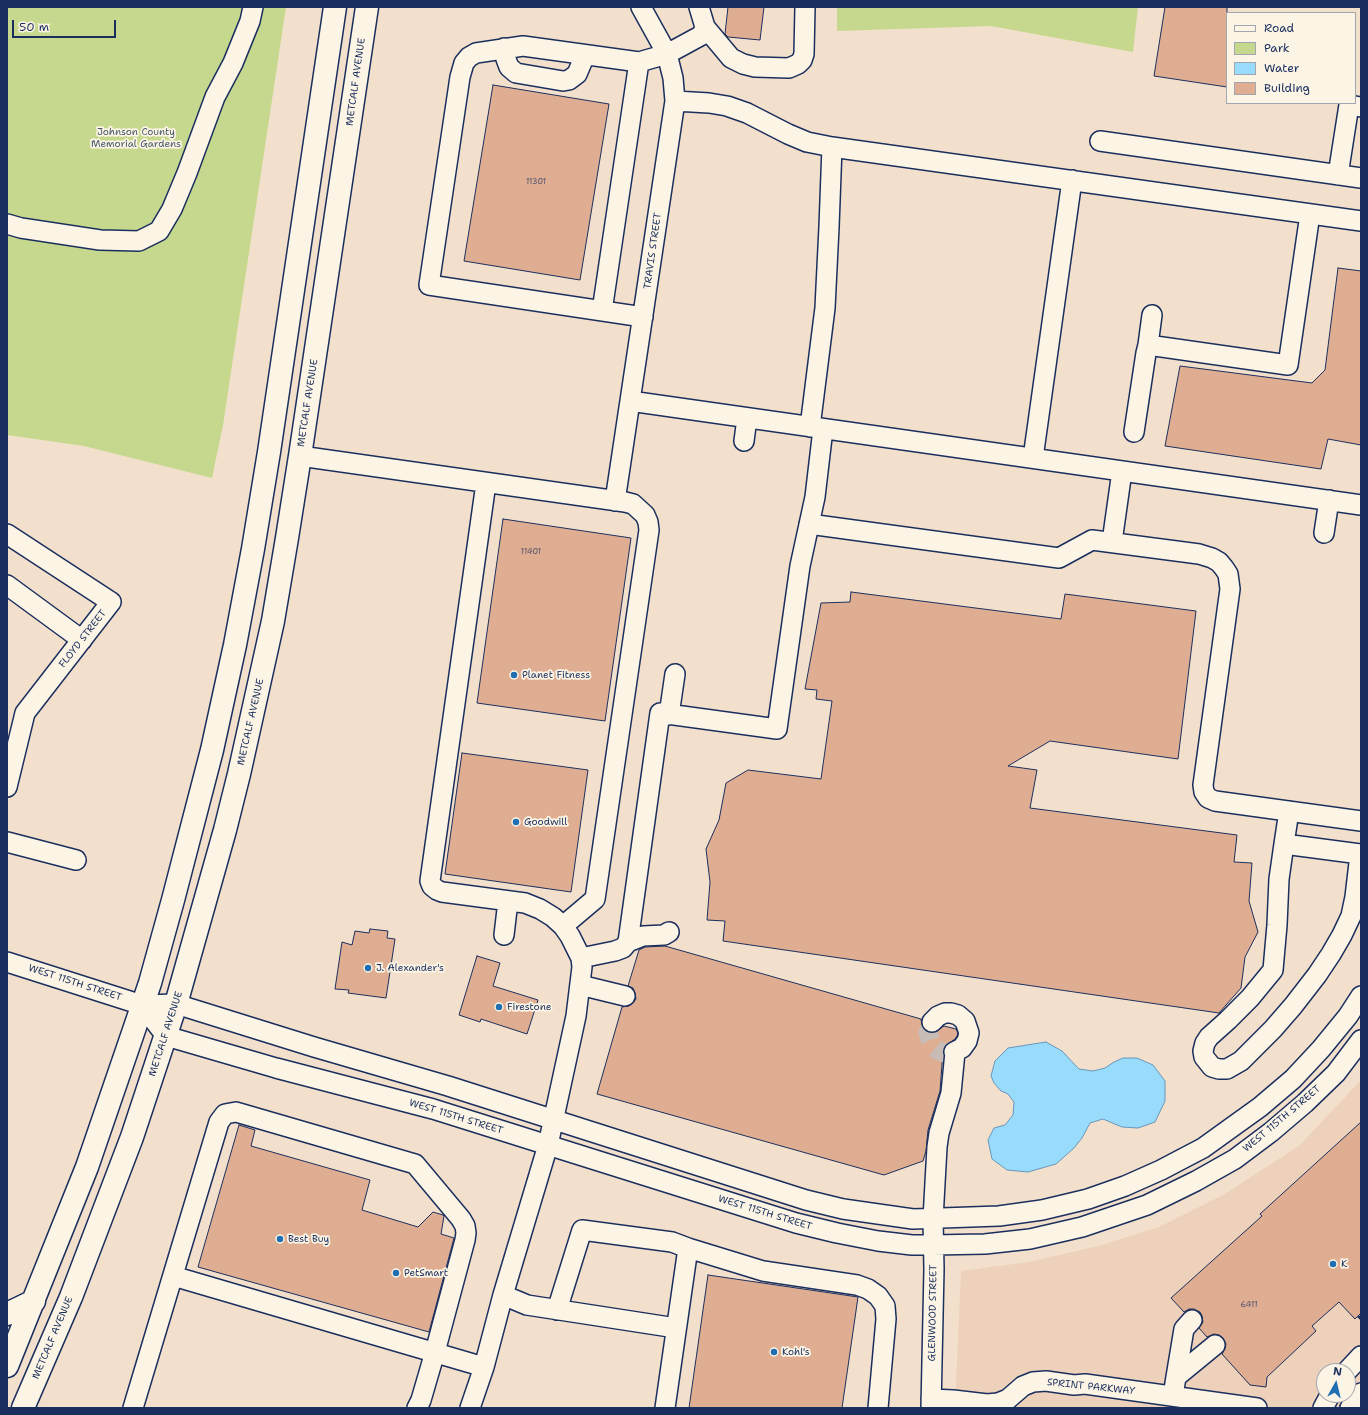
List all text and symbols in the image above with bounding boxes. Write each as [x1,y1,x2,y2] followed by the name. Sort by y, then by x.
[14,12,118,38] scale bar
[1226,12,1356,104] legend
[19,19,49,35] text: 50 m
[1264,20,1294,36] text: Road
[344,37,368,127] street label: METCALF AVENUE
[1264,40,1290,56] text: Park
[1264,60,1299,76] text: Water
[1264,80,1310,96] text: Building
[91,126,181,150] park label: Johnson County Memorial Gardens
[526,177,546,187] house number: 11301
[642,212,664,290] street label: TRAVIS STREET
[295,358,321,448] street label: METCALF AVENUE
[521,547,541,557] house number: 11401
[57,608,109,670] street label: FLOYD STREET
[522,669,590,681] place label: Planet Fitness
[509,670,519,680] marker: Planet Fitness
[235,677,267,767] street label: METCALF AVENUE
[524,816,567,828] place label: Goodwill
[511,817,521,827] marker: Goodwill
[27,962,123,1004] street label: WEST 115TH STREET
[376,962,444,974] place label: J. Alexander's
[363,963,373,973] marker: J. Alexander's
[147,990,185,1078] street label: METCALF AVENUE
[507,1001,551,1013] place label: Firestone
[494,1002,504,1012] marker: Firestone
[1241,1083,1323,1155] street label: WEST 115TH STREET
[408,1097,504,1137] street label: WEST 115TH STREET
[717,1193,813,1233] street label: WEST 115TH STREET
[288,1233,329,1245] place label: Best Buy
[275,1234,285,1244] marker: Best Buy
[1341,1258,1347,1270] place label: K
[1328,1259,1338,1269] marker: K
[926,1264,940,1362] street label: GLENWOOD STREET
[404,1267,448,1279] place label: PetSmart
[391,1268,401,1278] marker: PetSmart
[30,1295,76,1381] street label: METCALF AVENUE
[1241,1300,1257,1310] house number: 6411
[782,1346,810,1358] place label: Kohl's
[769,1347,779,1357] marker: Kohl's
[1316,1363,1356,1403] north arrow
[1332,1364,1343,1380] text: N
[1046,1376,1136,1398] street label: SPRINT PARKWAY

